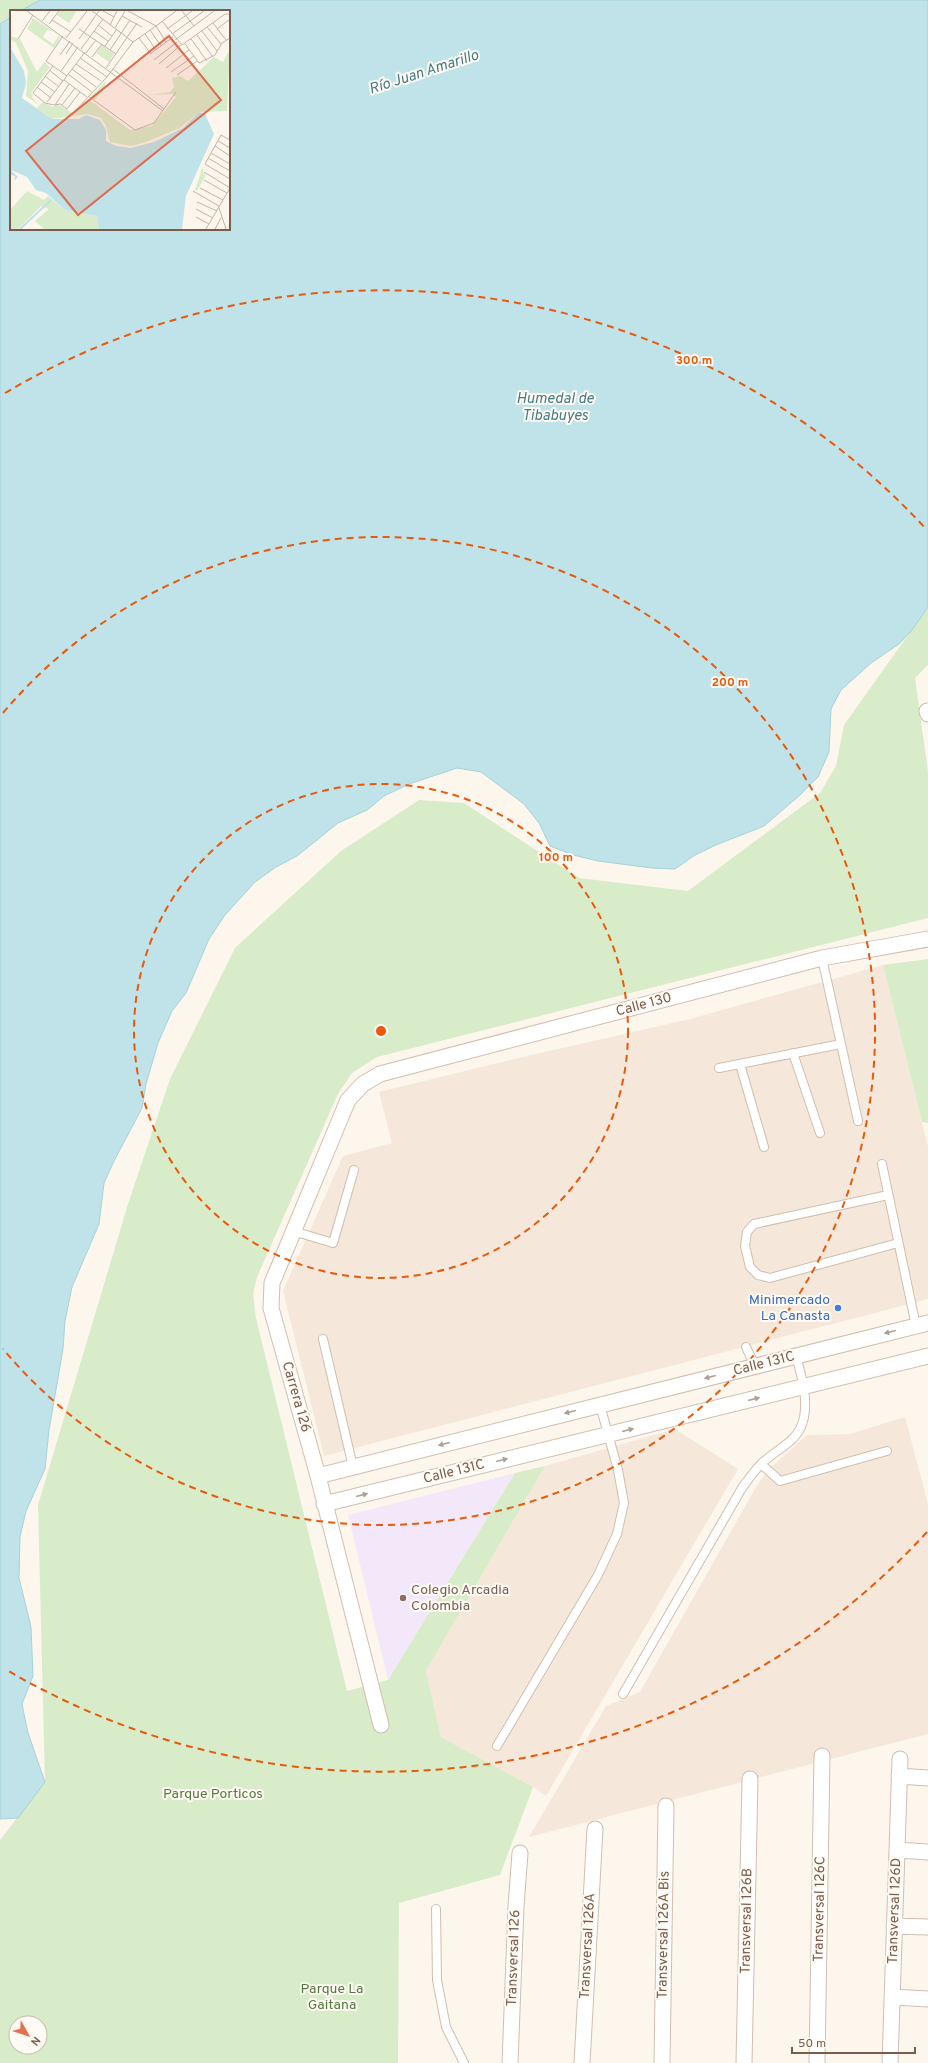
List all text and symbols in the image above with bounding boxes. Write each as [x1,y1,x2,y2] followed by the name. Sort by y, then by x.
[10,10,230,230] inset map
[367,46,481,100] water label: Río Juan Amarillo
[676,353,712,369] text: 300 m
[516,390,594,426] water label: Humedal de Tibabuyes
[712,675,748,691] text: 200 m
[539,850,573,866] text: 100 m
[614,989,674,1021] street label: Calle 130
[374,1024,388,1038] centre of rings
[749,1292,830,1325] place label: Minimercado La Canasta
[833,1303,843,1313] marker: Minimercado La Canasta
[884,1329,896,1335] one-way arrow
[732,1348,796,1380] street label: Calle 131C
[278,1360,314,1434] street label: Carrera 126
[704,1375,716,1381] one-way arrow
[748,1395,760,1401] one-way arrow
[564,1410,576,1416] one-way arrow
[622,1426,634,1432] one-way arrow
[438,1441,450,1447] one-way arrow
[422,1456,486,1488] street label: Calle 131C
[495,1457,508,1463] one-way arrow
[356,1491,368,1497] one-way arrow
[411,1582,509,1615] place label: Colegio Arcadia Colombia
[398,1593,408,1603] marker: Colegio Arcadia Colombia
[163,1786,263,1803] park label: Parque Porticos
[811,1856,829,1962] street label: Transversal 126C
[885,1858,905,1964] street label: Transversal 126D
[738,1868,756,1974] street label: Transversal 126B
[654,1871,674,1999] street label: Transversal 126A Bis
[577,1893,599,1999] street label: Transversal 126A
[504,1909,524,2007] street label: Transversal 126
[301,1981,363,2014] park label: Parque La Gaitana
[8,2015,48,2055] north arrow
[792,2029,915,2055] scale bar
[27,2033,43,2048] text: N
[798,2036,826,2052] text: 50 m

